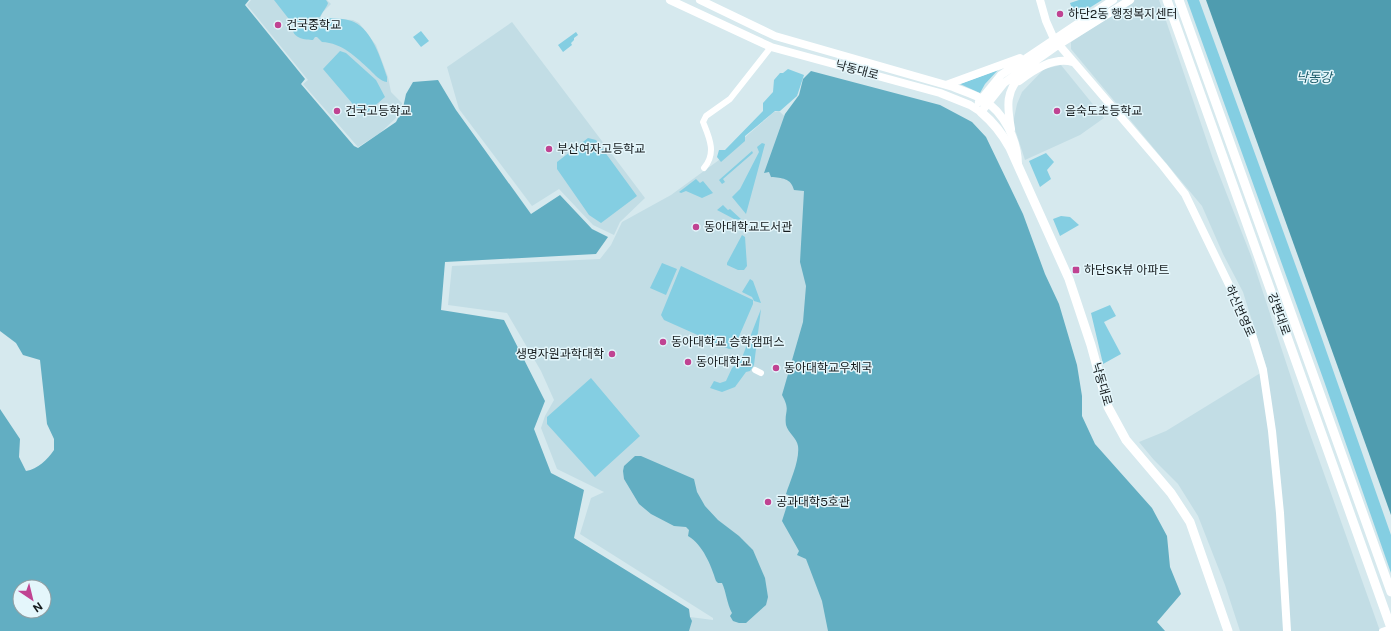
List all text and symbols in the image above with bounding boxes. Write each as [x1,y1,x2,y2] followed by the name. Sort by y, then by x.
[1068,7,1177,21] place label: 하단2동 행정복지센터
[1055,9,1065,19] marker: 하단2동 행정복지센터
[286,18,341,32] place label: 건국중학교
[273,20,283,30] marker: 건국중학교
[834,58,880,82] street label: 낙동대로
[1296,70,1334,85] water label: 낙동강
[345,104,411,118] place label: 건국고등학교
[1065,104,1142,118] place label: 을숙도초등학교
[332,106,342,116] marker: 건국고등학교
[1052,106,1062,116] marker: 을숙도초등학교
[557,142,645,156] place label: 부산여자고등학교
[544,144,554,154] marker: 부산여자고등학교
[704,220,792,234] place label: 동아대학교도서관
[691,222,701,232] marker: 동아대학교도서관
[1084,263,1169,277] place label: 하단SK뷰 아파트
[1071,265,1081,275] marker: 하단SK뷰 아파트
[1222,283,1258,339] street label: 하신번영로
[1265,291,1293,337] street label: 강변대로
[671,335,784,349] place label: 동아대학교 승학캠퍼스
[658,337,668,347] marker: 동아대학교 승학캠퍼스
[516,347,604,361] place label: 생명자원과학대학
[607,349,617,359] marker: 생명자원과학대학
[696,355,751,369] place label: 동아대학교
[683,357,693,367] marker: 동아대학교
[784,361,872,375] place label: 동아대학교우체국
[1089,361,1115,407] street label: 낙동대로
[771,363,781,373] marker: 동아대학교우체국
[776,495,850,509] place label: 공과대학5호관
[763,497,773,507] marker: 공과대학5호관
[12,579,52,619] north arrow
[31,600,45,615] text: N

